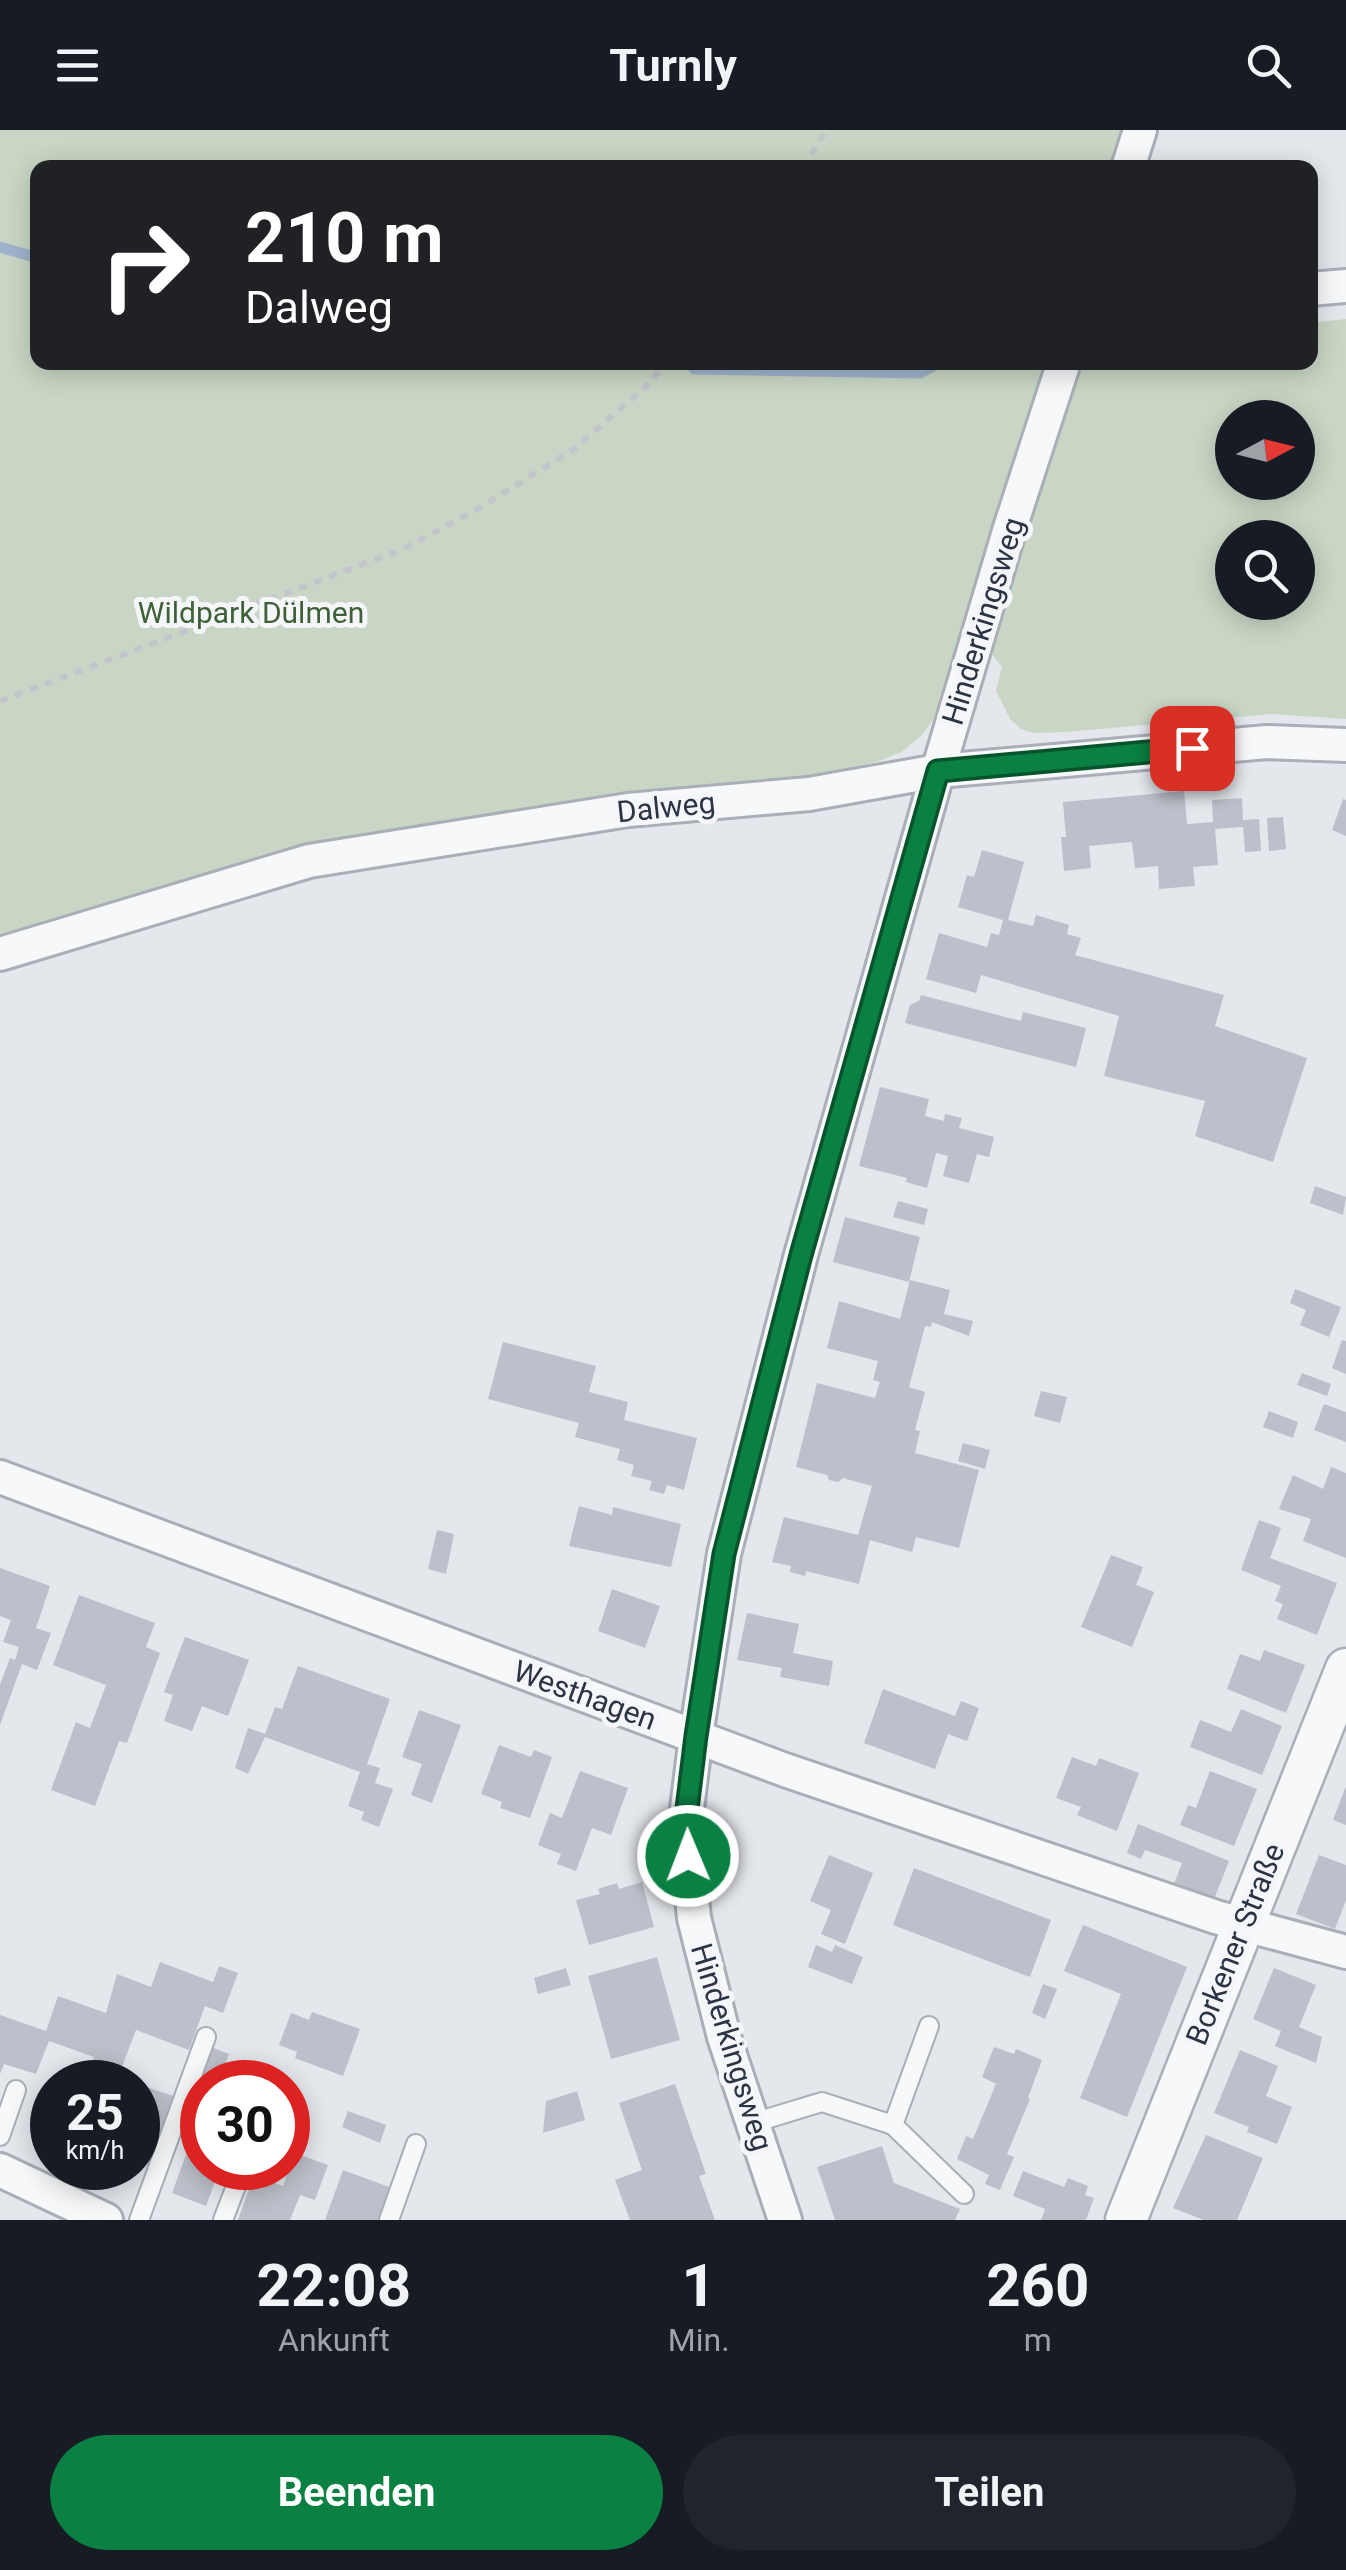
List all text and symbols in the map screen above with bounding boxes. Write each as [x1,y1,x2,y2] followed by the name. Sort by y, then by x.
[50,38,105,93] icon: menu
[1241,38,1296,93] icon: search
[609,39,737,92] text: Turnly
[245,197,444,279] text: 210 m
[80,200,210,330] icon: right
[245,281,393,334] text: Dalweg
[1215,400,1315,500] north arrow
[1215,400,1315,620] map controls
[935,513,1031,729] street label: Hinderkingsweg
[1215,520,1315,620] button: search
[138,595,364,630] park label: Wildpark Dülmen
[1150,706,1235,791] pin
[1165,721,1220,776] icon: arrive
[615,784,717,830] street label: Dalweg
[509,1653,661,1737] street label: Westhagen
[636,1804,740,1908] position arrow
[1179,1838,1291,2050] street label: Borkener Straße
[684,1939,780,2155] street label: Hinderkingsweg
[180,2060,310,2190] speed limit sign: 30
[66,2084,124,2142] text: 25
[66,2136,124,2165] text: km/h
[257,2250,411,2321] text: 22:08
[681,2250,716,2321] text: 1
[986,2250,1089,2321] text: 260
[278,2321,390,2359] text: Ankunft
[668,2321,730,2359] text: Min.
[1024,2321,1052,2359] text: m
[50,2435,663,2550] button: Beenden
[683,2435,1296,2550] button: Teilen

